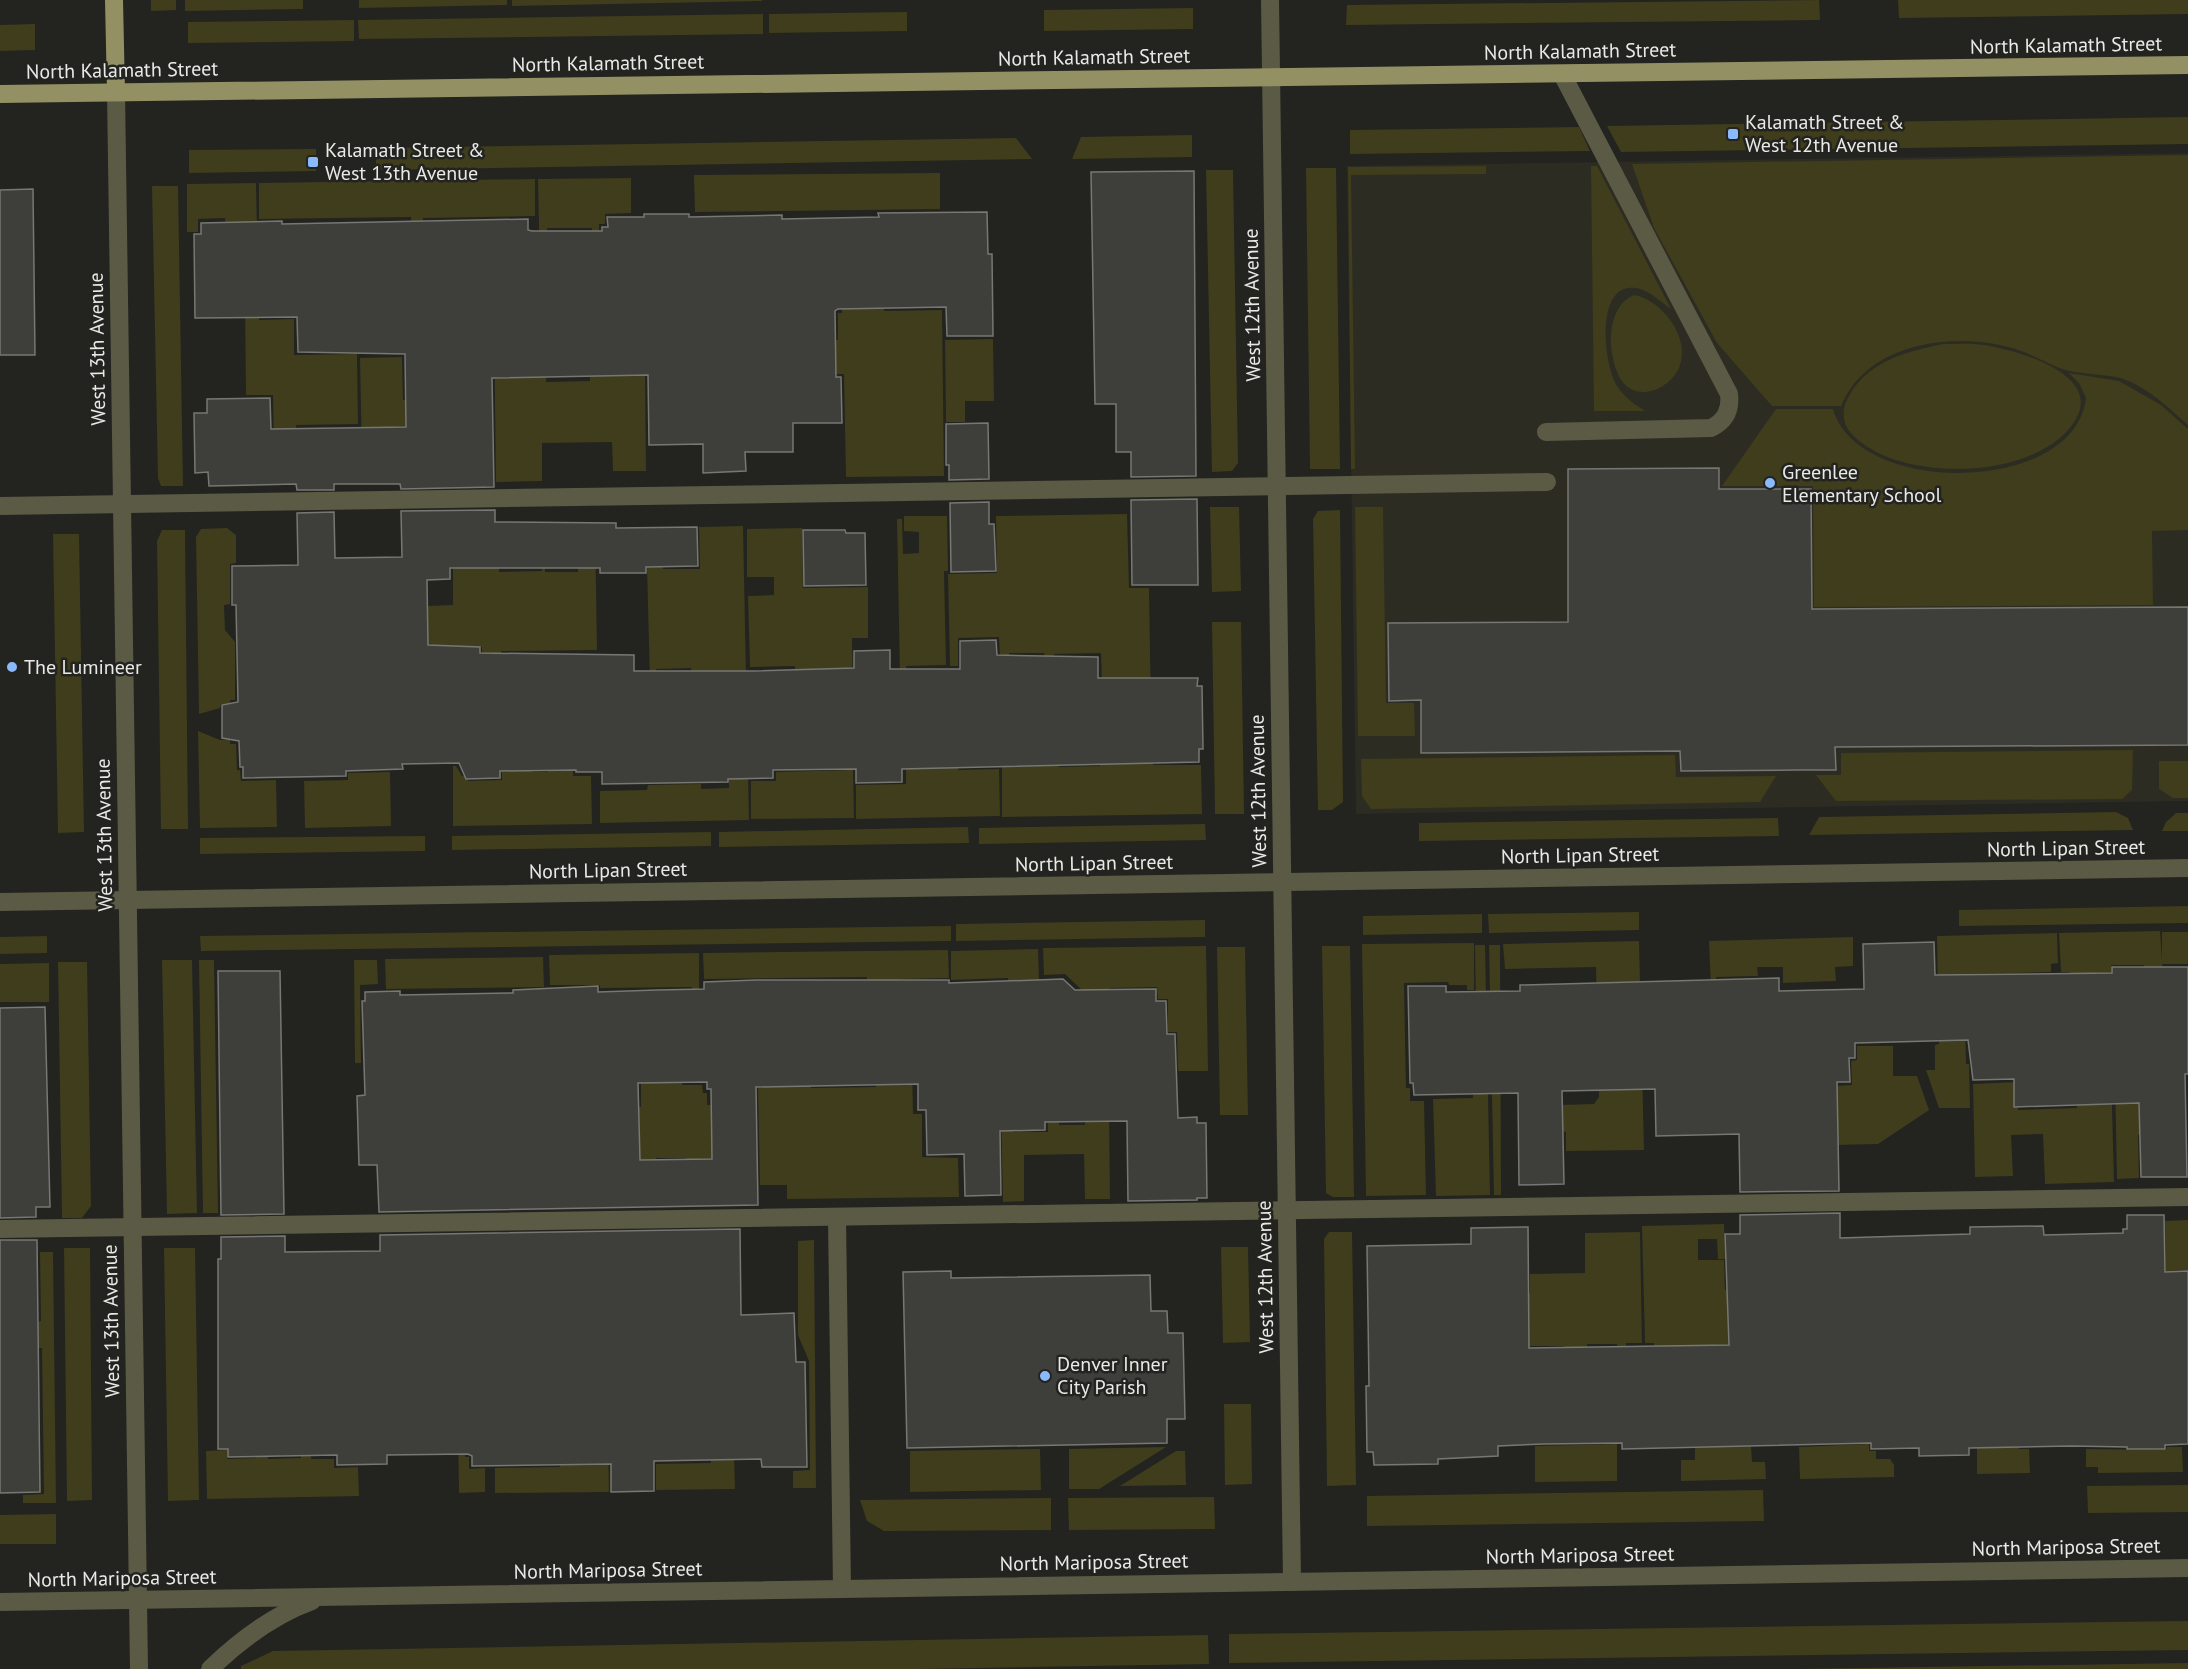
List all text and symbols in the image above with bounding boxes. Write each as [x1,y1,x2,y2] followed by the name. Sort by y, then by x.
[1970,30,2163,60] street label: North Kalamath Street
[1484,36,1677,66] street label: North Kalamath Street
[998,42,1191,72] street label: North Kalamath Street
[512,48,705,78] street label: North Kalamath Street
[26,55,219,85] street label: North Kalamath Street
[1745,109,1904,158] place label: Kalamath Street & West 12th Avenue
[1726,127,1740,141] marker: Kalamath Street & West 12th Avenue
[325,137,484,186] place label: Kalamath Street & West 13th Avenue
[306,155,320,169] marker: Kalamath Street & West 13th Avenue
[1238,228,1266,382] street label: West 12th Avenue
[83,272,111,426] street label: West 13th Avenue
[1782,459,1942,508] place label: Greenlee Elementary School
[1763,476,1777,490] marker: Greenlee Elementary School
[24,654,142,680] place label: The Lumineer
[5,660,19,674] marker: The Lumineer
[1244,714,1272,868] street label: West 12th Avenue
[90,758,118,912] street label: West 13th Avenue
[1987,834,2146,862] street label: North Lipan Street
[1501,841,1660,869] street label: North Lipan Street
[1015,849,1174,877] street label: North Lipan Street
[529,856,688,884] street label: North Lipan Street
[1251,1200,1279,1354] street label: West 12th Avenue
[97,1244,125,1398] street label: West 13th Avenue
[1057,1351,1168,1400] place label: Denver Inner City Parish
[1038,1369,1052,1383] marker: Denver Inner City Parish
[1971,1532,2161,1562] street label: North Mariposa Street
[1485,1540,1675,1570] street label: North Mariposa Street
[999,1547,1189,1577] street label: North Mariposa Street
[513,1555,703,1585] street label: North Mariposa Street
[27,1563,217,1593] street label: North Mariposa Street

